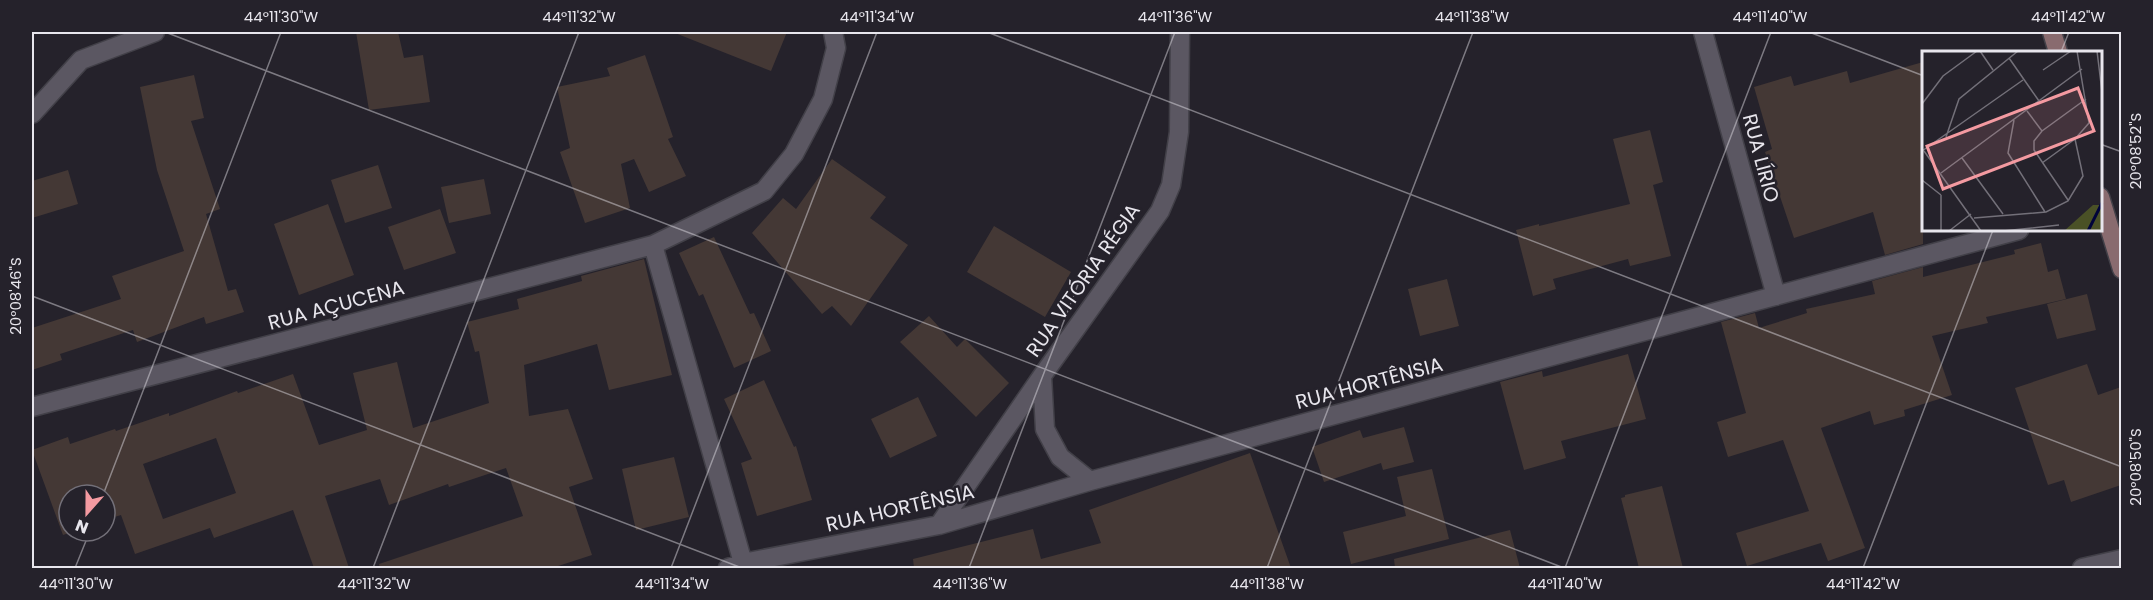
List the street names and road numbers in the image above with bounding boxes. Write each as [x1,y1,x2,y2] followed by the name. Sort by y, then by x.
[1736,111,1786,205] street label: RUA LÍRIO
[1019,198,1147,362] street label: RUA VITÓRIA RÉGIA
[265,273,407,337] street label: RUA AÇUCENA
[1292,350,1446,416] street label: RUA HORTÊNSIA
[823,477,977,539] street label: RUA HORTÊNSIA

